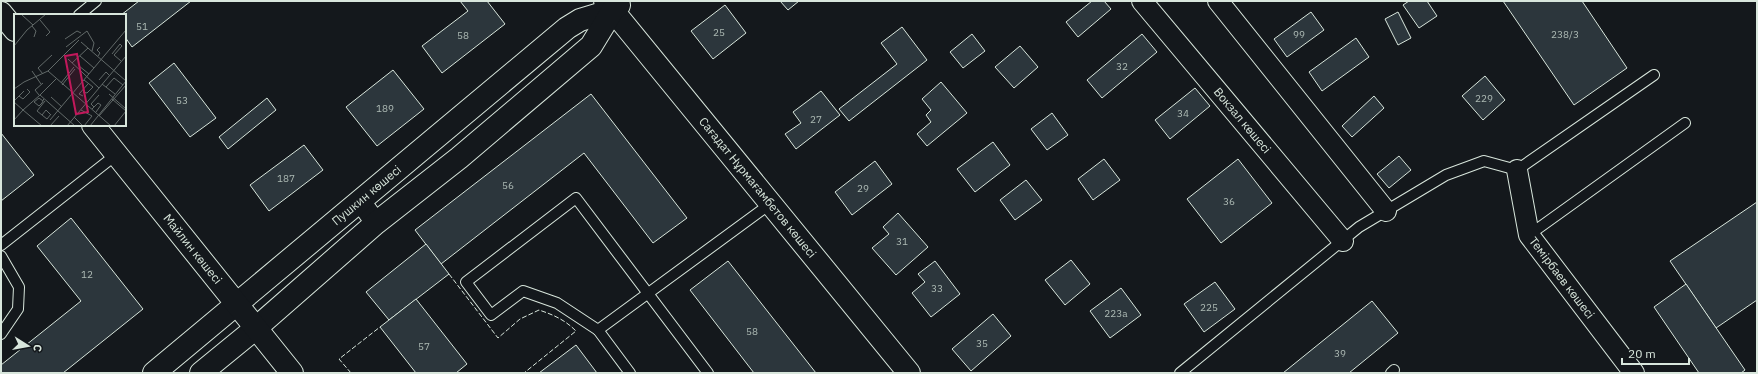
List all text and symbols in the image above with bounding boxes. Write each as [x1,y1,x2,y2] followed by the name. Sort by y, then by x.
[14,14,126,126] inset map
[136,20,148,33] house number: 51
[713,26,725,39] house number: 25
[1293,28,1305,41] house number: 99
[1551,28,1579,41] house number: 238/3
[457,29,469,42] house number: 58
[1116,60,1128,73] house number: 32
[1211,84,1274,156] street label: Вокзал көшесі
[1475,92,1493,105] house number: 229
[176,94,188,107] house number: 53
[376,102,394,115] house number: 189
[1177,107,1189,120] house number: 34
[810,113,822,126] house number: 27
[696,114,820,261] street label: Сағадат Нұрмағамбетов көшесі
[329,162,404,228] street label: Пушкин көшесі
[277,172,295,185] house number: 187
[502,179,514,192] house number: 56
[857,182,869,195] house number: 29
[1223,195,1235,208] house number: 36
[160,211,225,287] street label: Майлин көшесі
[1526,234,1598,321] street label: Темірбаев көшесі
[896,235,908,248] house number: 31
[81,268,93,281] house number: 12
[931,282,943,295] house number: 33
[1200,301,1218,314] house number: 225
[1104,307,1128,320] house number: 223а
[746,325,758,338] house number: 58
[8,326,48,366] north arrow
[976,337,988,350] house number: 35
[418,340,430,353] house number: 57
[1622,340,1689,366] scale bar
[30,343,45,353] text: С
[1628,346,1656,361] text: 20 m
[1334,347,1346,360] house number: 39

